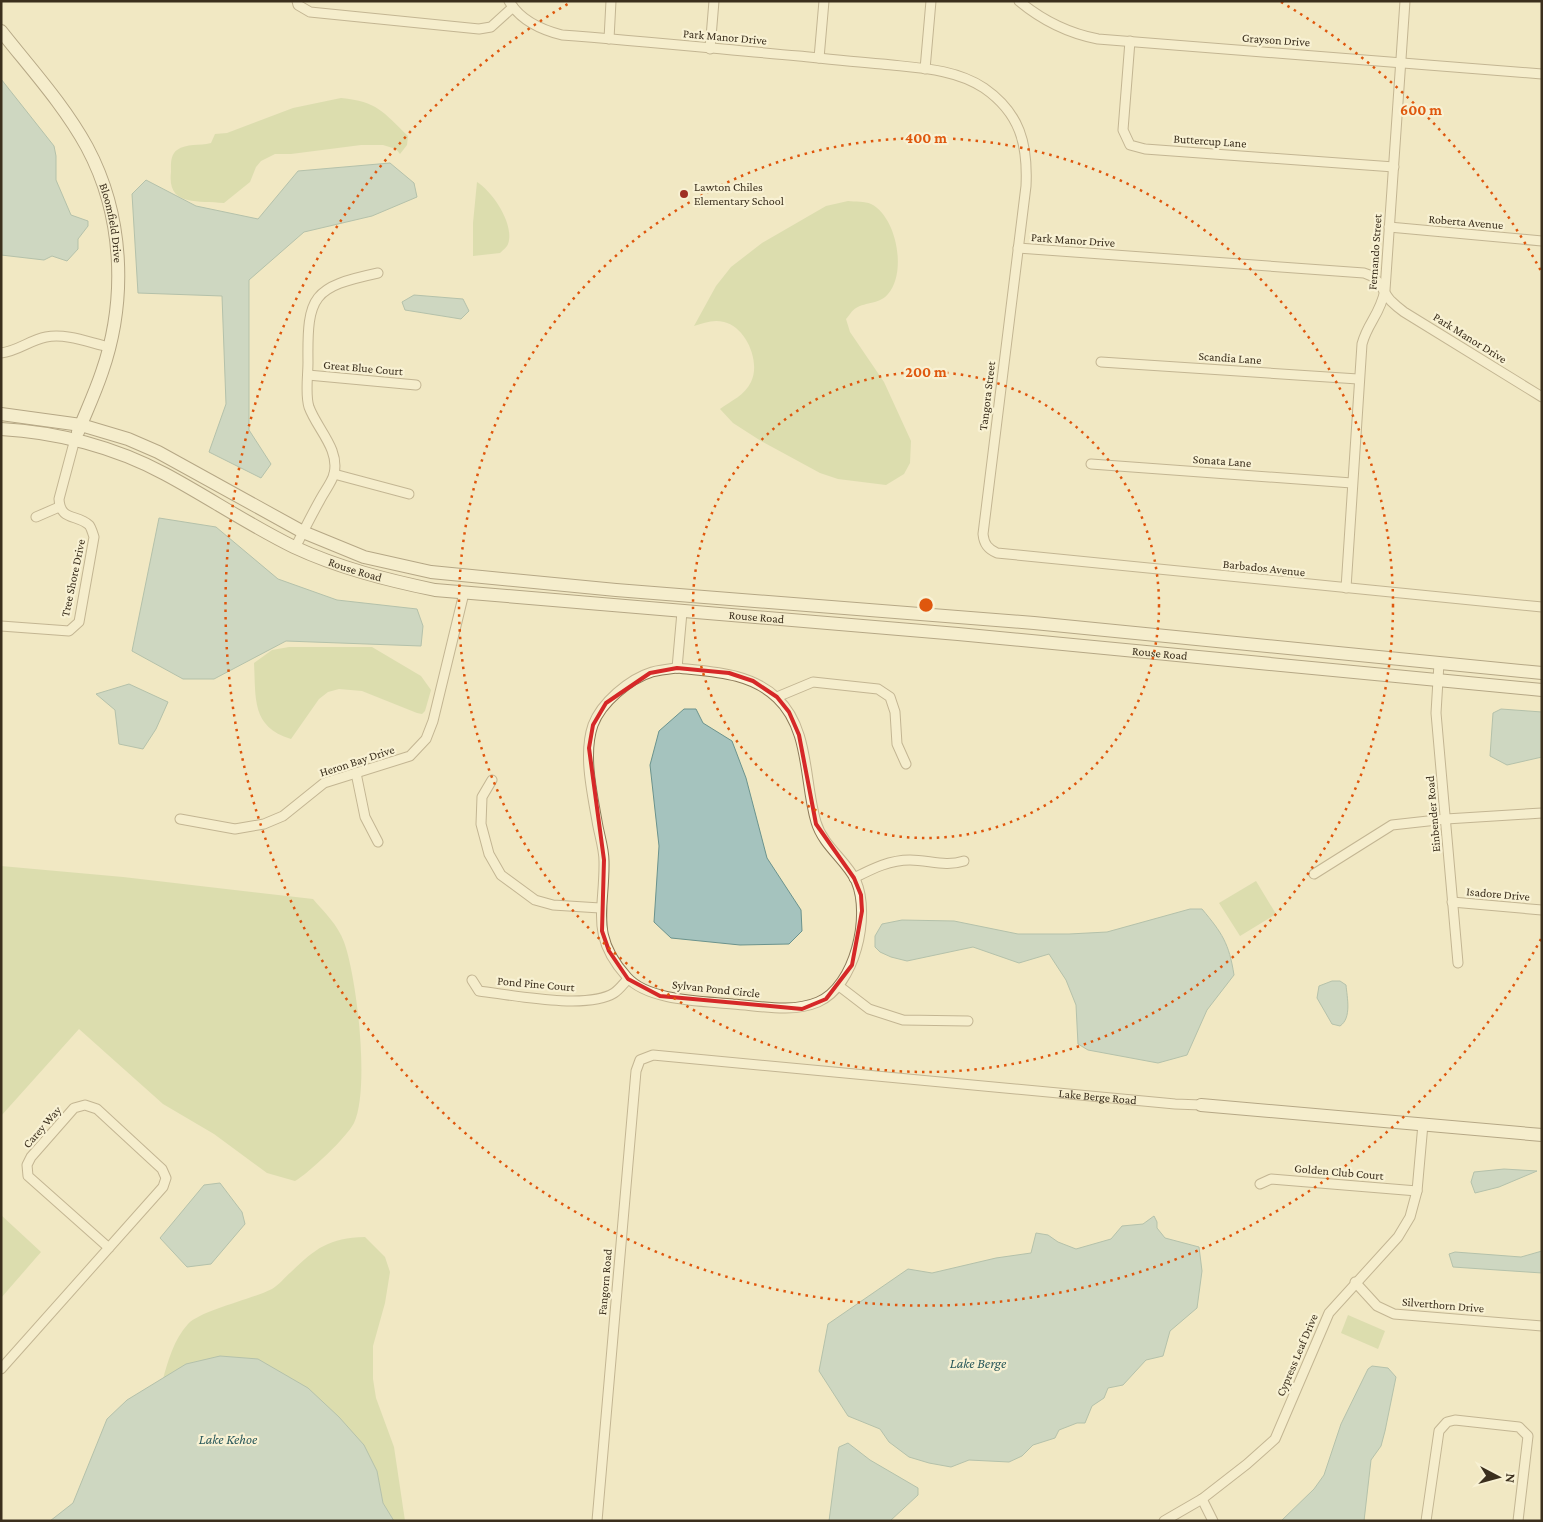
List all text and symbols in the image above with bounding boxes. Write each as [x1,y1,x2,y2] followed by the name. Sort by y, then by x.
[683,26,767,48] street label: Park Manor Drive
[1242,31,1310,49] street label: Grayson Drive
[1400,102,1442,118] text: 600 m
[905,130,947,146] text: 400 m
[1173,131,1247,151] street label: Buttercup Lane
[694,180,784,208] place label: Lawton Chiles Elementary School
[96,181,125,263] street label: Bloomfield Drive
[678,188,690,200] marker: Lawton Chiles Elementary School
[1365,212,1385,291] street label: Fernando Street
[1428,212,1504,232] street label: Roberta Avenue
[1031,230,1115,250] street label: Park Manor Drive
[1431,310,1509,366] street label: Park Manor Drive
[1198,349,1262,367] street label: Scandia Lane
[323,358,404,379] street label: Great Blue Court
[976,360,998,431] street label: Tangora Street
[905,364,947,380] text: 200 m
[1192,452,1252,470] street label: Sonata Lane
[58,538,88,618] street label: Tree Shore Drive
[326,555,384,585] street label: Rouse Road
[1222,557,1306,579] street label: Barbados Avenue
[917,596,935,614] centre of rings
[728,608,785,626] street label: Rouse Road
[1132,644,1189,663] street label: Rouse Road
[318,742,396,780] street label: Heron Bay Drive
[1423,775,1443,853] street label: Einbender Road
[1466,884,1530,904] street label: Isadore Drive
[497,974,576,994] street label: Pond Pine Court
[671,977,761,1001] street label: Sylvan Pond Circle
[1058,1086,1138,1107] street label: Lake Berge Road
[20,1103,64,1151] street label: Carey Way
[1294,1161,1385,1183] street label: Golden Club Court
[595,1248,615,1316] street label: Fangorn Road
[1401,1294,1485,1316] street label: Silverthorn Drive
[1273,1312,1321,1398] street label: Cypress Leaf Drive
[950,1355,1007,1371] water label: Lake Berge
[199,1431,258,1447] water label: Lake Kehoe
[1473,1452,1523,1502] north arrow
[1502,1473,1519,1484] text: N

